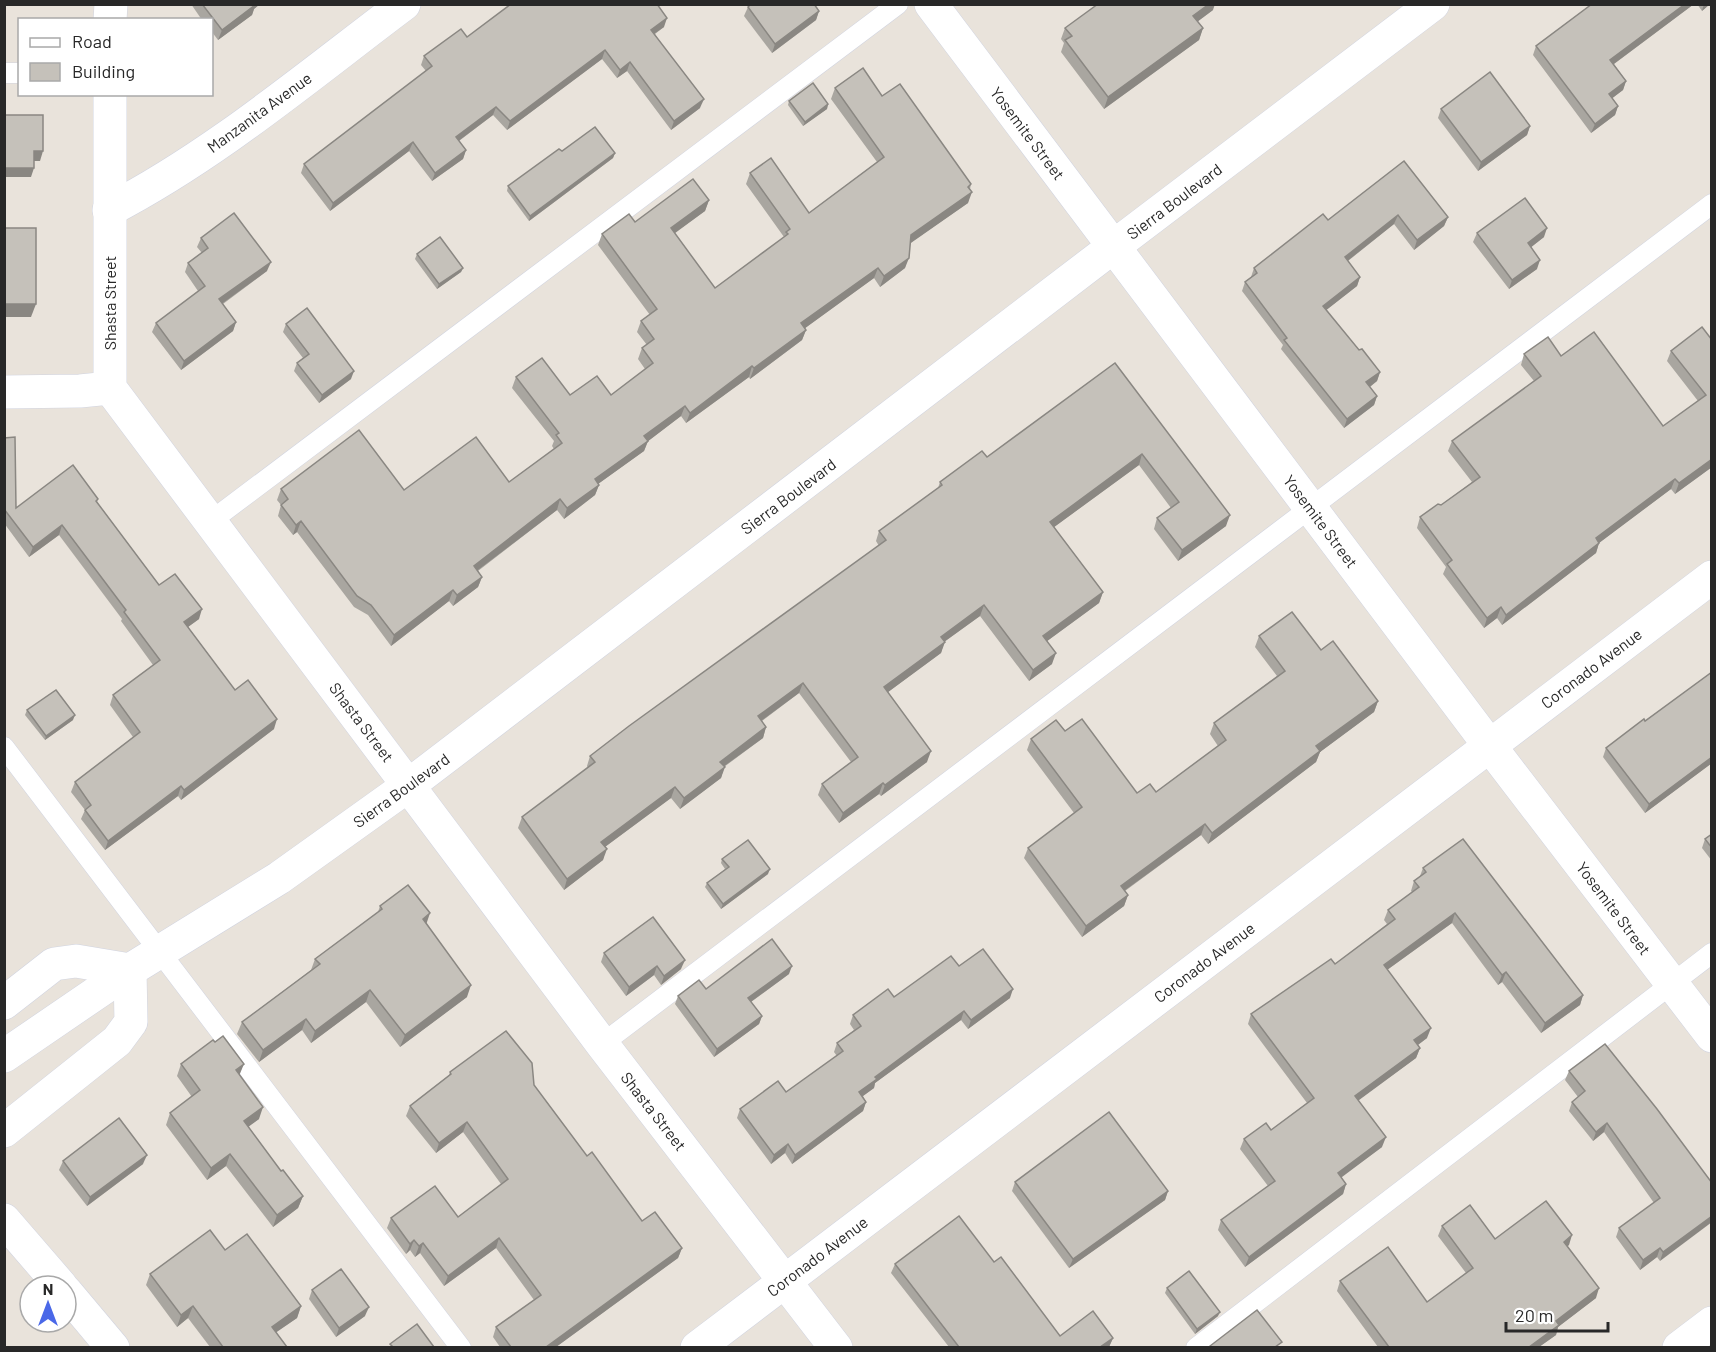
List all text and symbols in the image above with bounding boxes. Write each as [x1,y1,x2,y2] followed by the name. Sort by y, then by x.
[18,18,213,96] legend
[72,30,112,52] text: Road
[72,60,135,82] text: Building
[203,68,315,156] street label: Manzanita Avenue
[987,83,1069,183] street label: Yosemite Street
[1123,159,1225,243] street label: Sierra Boulevard
[100,256,119,350] street label: Shasta Street
[737,454,839,538] street label: Sierra Boulevard
[1280,471,1362,571] street label: Yosemite Street
[1537,624,1645,712] street label: Coronado Avenue
[326,678,398,766] street label: Shasta Street
[349,749,453,831] street label: Sierra Boulevard
[1573,858,1655,958] street label: Yosemite Street
[1150,918,1258,1006] street label: Coronado Avenue
[617,1068,691,1154] street label: Shasta Street
[763,1212,871,1300] street label: Coronado Avenue
[18,1274,78,1334] north arrow
[43,1279,53,1298] text: N
[1506,1295,1608,1333] scale bar
[1515,1304,1553,1326] text: 20 m

